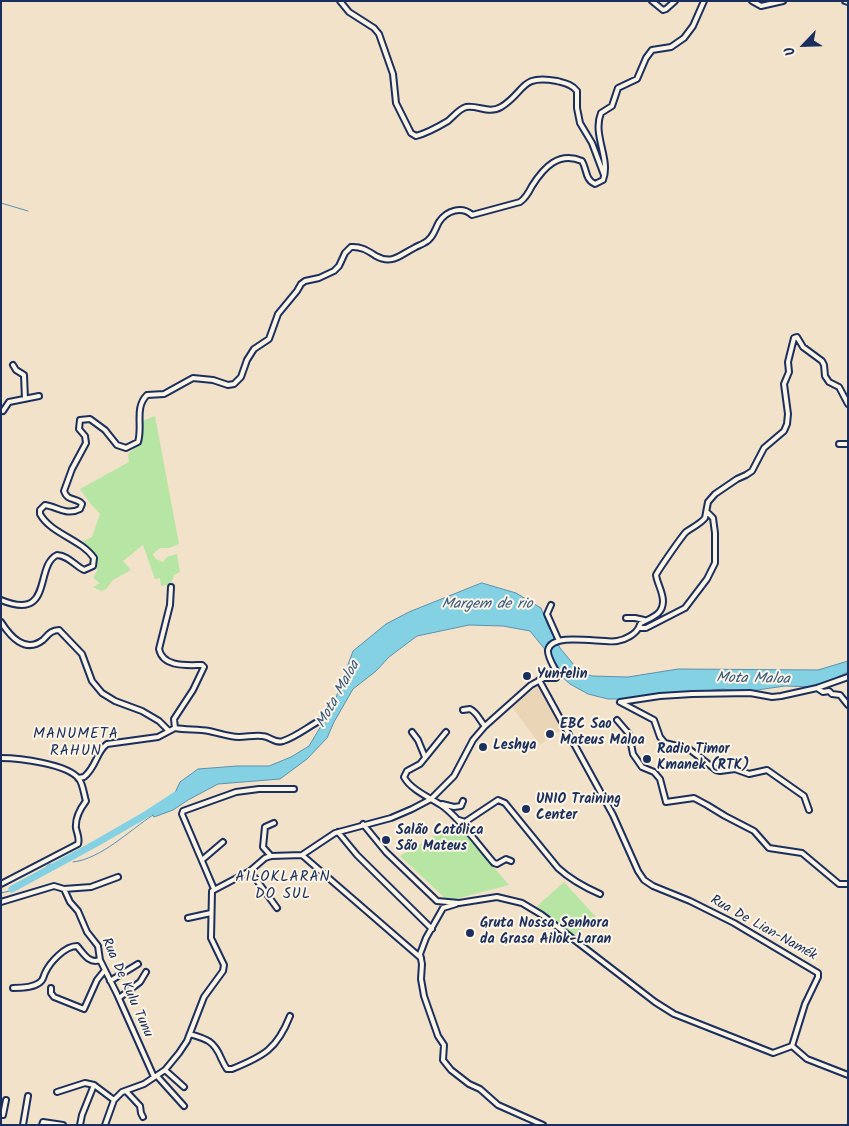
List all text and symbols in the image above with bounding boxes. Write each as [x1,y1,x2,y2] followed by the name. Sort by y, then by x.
[779,20,829,70] north arrow
[779,43,802,59] text: U
[441,596,533,614] water label: Margem de rio
[313,658,365,732] water label: Mota Maloa
[537,668,587,684] place label: Yunfelin
[521,670,533,682] marker: Yunfelin
[716,670,790,690] water label: Mota Maloa
[560,718,645,750] place label: EBC Sao Mateus Maloa
[32,726,120,761] district label: MANUMETA RAHUN
[544,728,556,740] marker: EBC Sao Mateus Maloa
[493,739,536,755] place label: Leshya
[477,741,489,753] marker: Leshya
[657,743,749,776] place label: Radio Timor Kmanek (RTK)
[641,753,653,765] marker: Radio Timor Kmanek (RTK)
[536,793,621,826] place label: UNIO Training Center
[520,803,532,815] marker: UNIO Training Center
[396,824,483,856] place label: Salão Católica São Mateus
[380,834,392,846] marker: Salão Católica São Mateus
[234,869,332,904] district label: AILOKLARAN DO SUL
[707,893,819,965] street label: Rua De Lian-Namék
[480,917,611,950] place label: Gruta Nossa Senhora da Grasa Ailok-Laran
[464,927,476,939] marker: Gruta Nossa Senhora da Grasa Ailok-Laran
[97,936,155,1040] street label: Rua De Kulu Tunu

